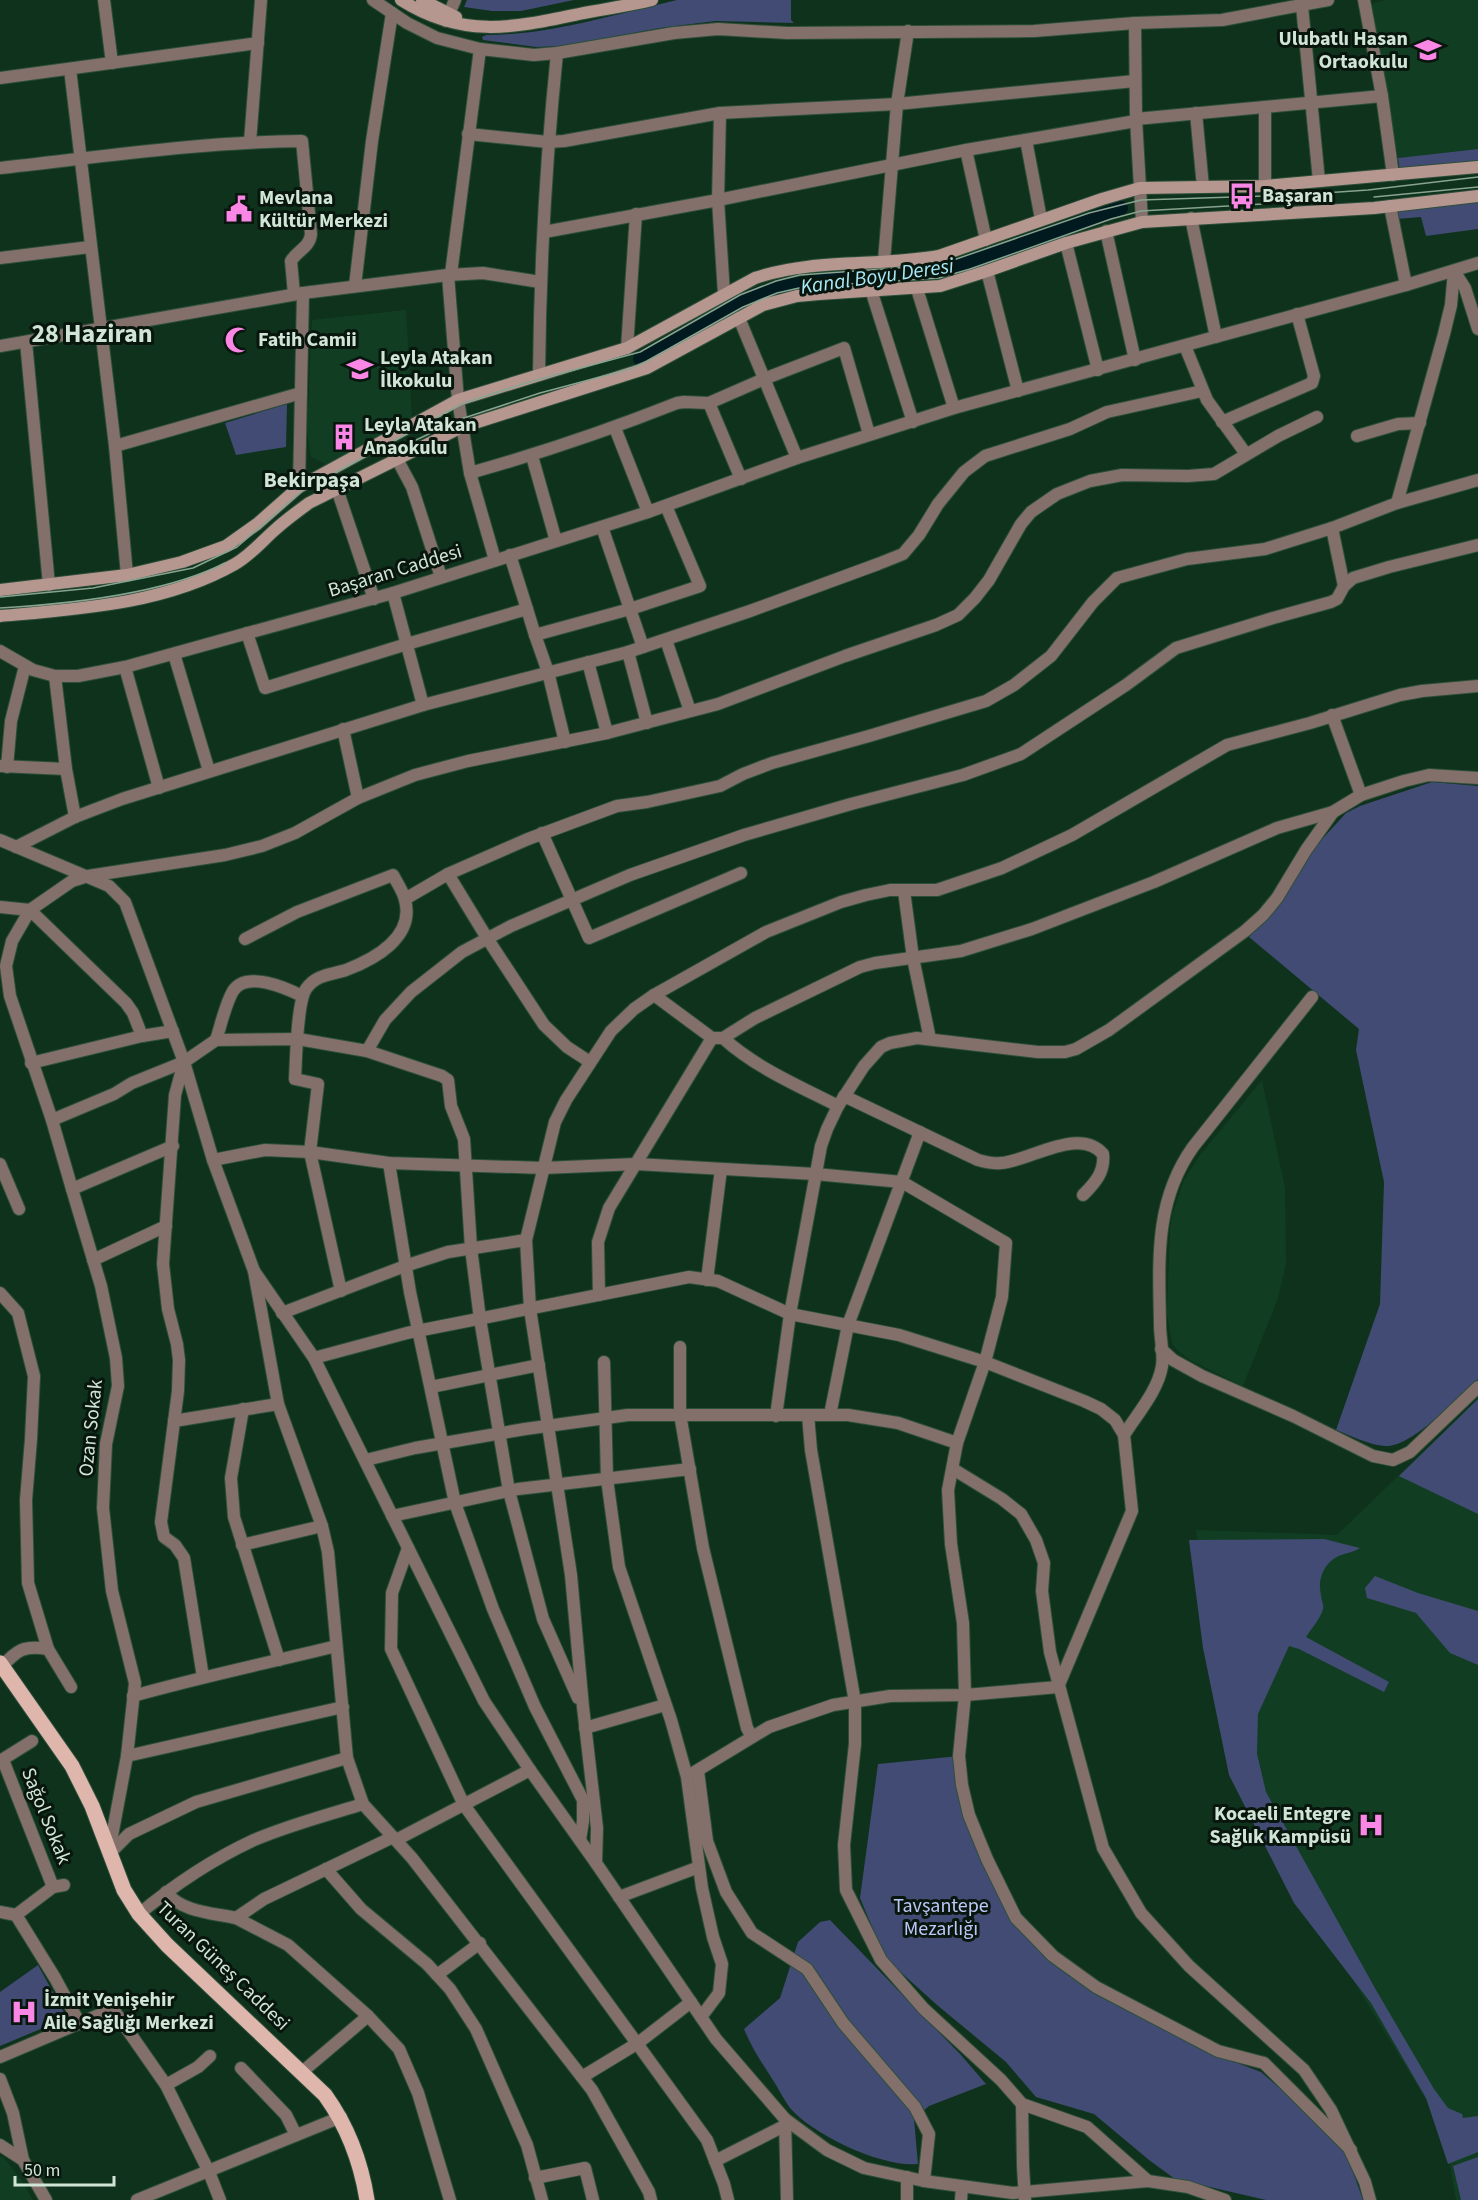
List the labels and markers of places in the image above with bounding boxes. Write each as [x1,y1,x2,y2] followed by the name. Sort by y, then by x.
[1278,25,1408,76] place label: Ulubatlı Hasan Ortaokulu
[1413,35,1443,65] school or university icon: Ulubatlı Hasan Ortaokulu
[1227,181,1257,211] bus stop icon: Başaran
[1262,182,1333,210] place label: Başaran
[259,184,388,235] place label: Mevlana Kültür Merkezi
[224,194,254,224] public building icon: Mevlana Kültür Merkezi
[223,325,253,355] mosque icon: Fatih Camii
[258,326,357,354] place label: Fatih Camii
[380,344,493,395] place label: Leyla Atakan İlkokulu
[345,354,375,384] school or university icon: Leyla Atakan İlkokulu
[363,411,477,462] place label: Leyla Atakan Anaokulu
[329,422,359,452] building icon: Leyla Atakan Anaokulu
[1209,1800,1351,1851] place label: Kocaeli Entegre Sağlık Kampüsü
[1356,1810,1386,1840] hospital icon: Kocaeli Entegre Sağlık Kampüsü
[43,1986,214,2037] place label: İzmit Yenişehir Aile Sağlığı Merkezi
[9,1997,39,2027] hospital icon: İzmit Yenişehir Aile Sağlığı Merkezi

